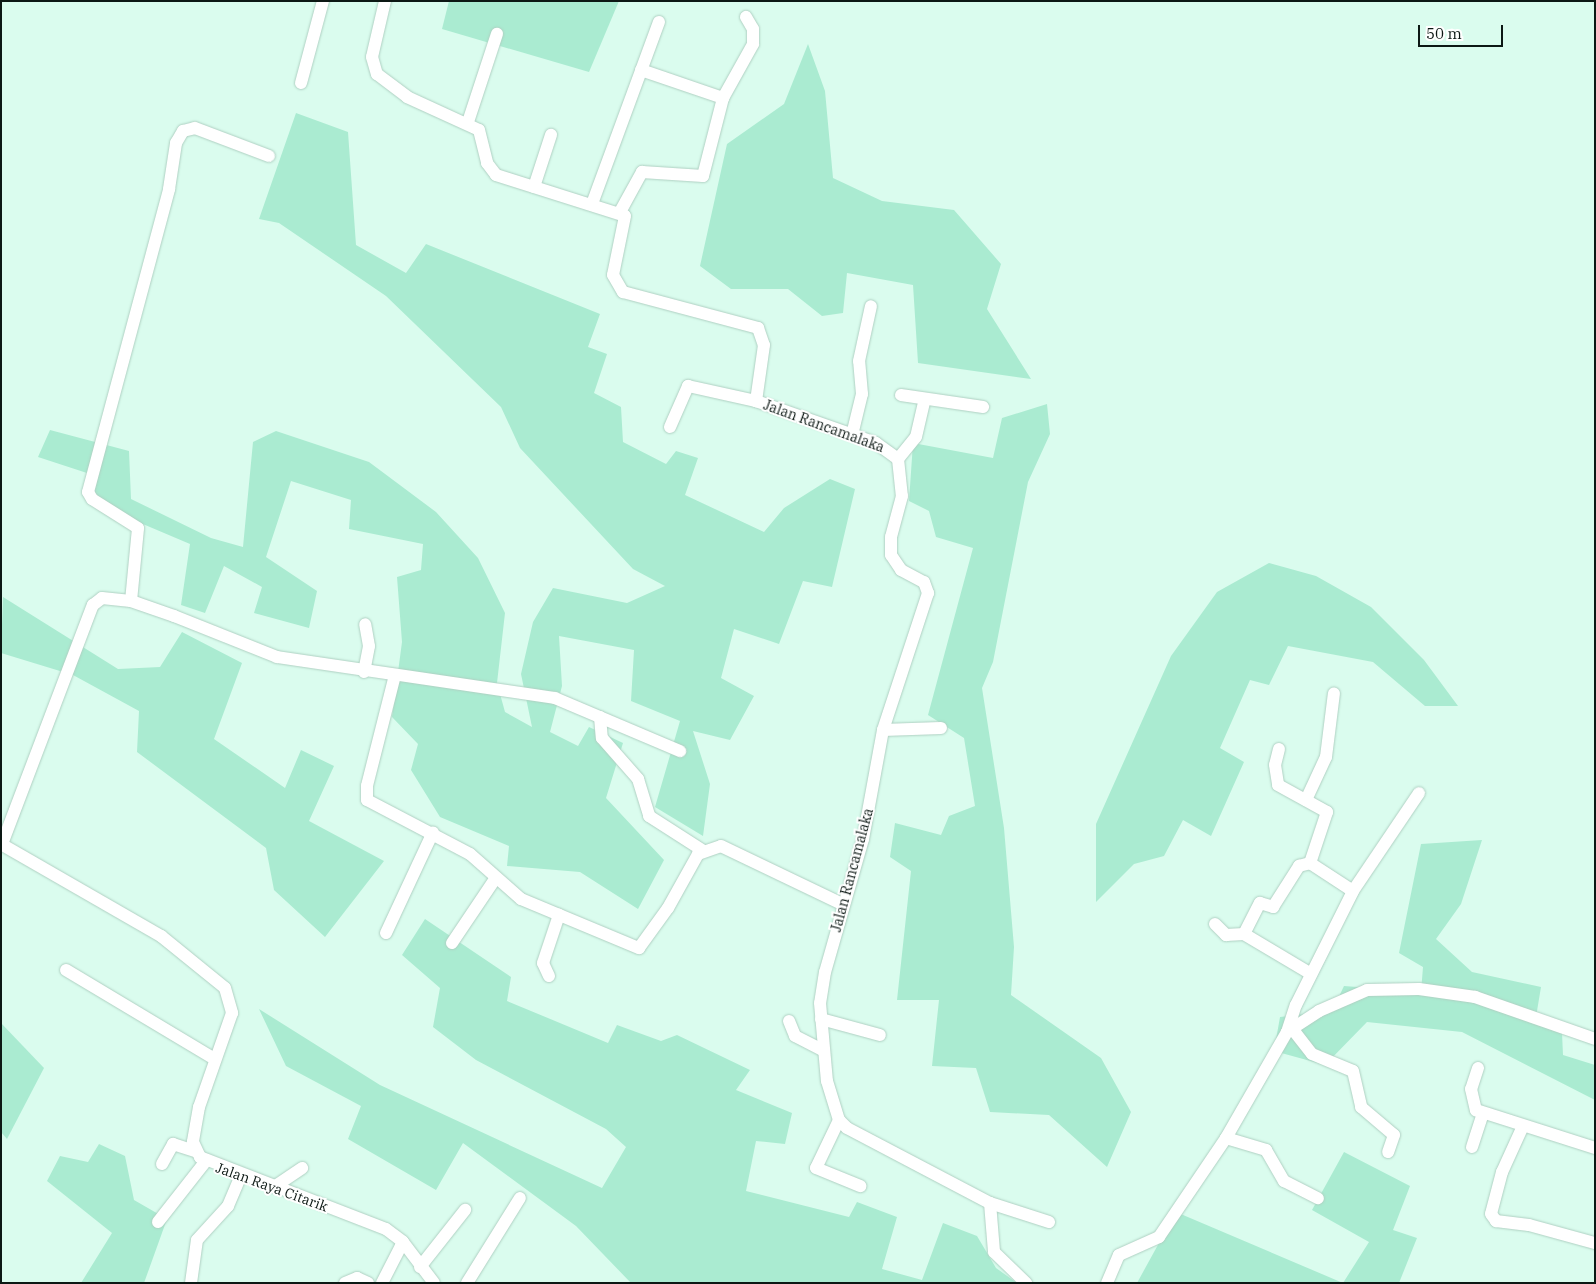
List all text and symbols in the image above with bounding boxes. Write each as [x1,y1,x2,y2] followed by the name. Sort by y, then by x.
[1421,15,1506,47] scale bar
[1426,24,1462,43] text: 50 m
[761,396,887,456] street label: Jalan Rancamalaka
[827,806,877,934] street label: Jalan Rancamalaka
[214,1159,330,1215] street label: Jalan Raya Citarik

